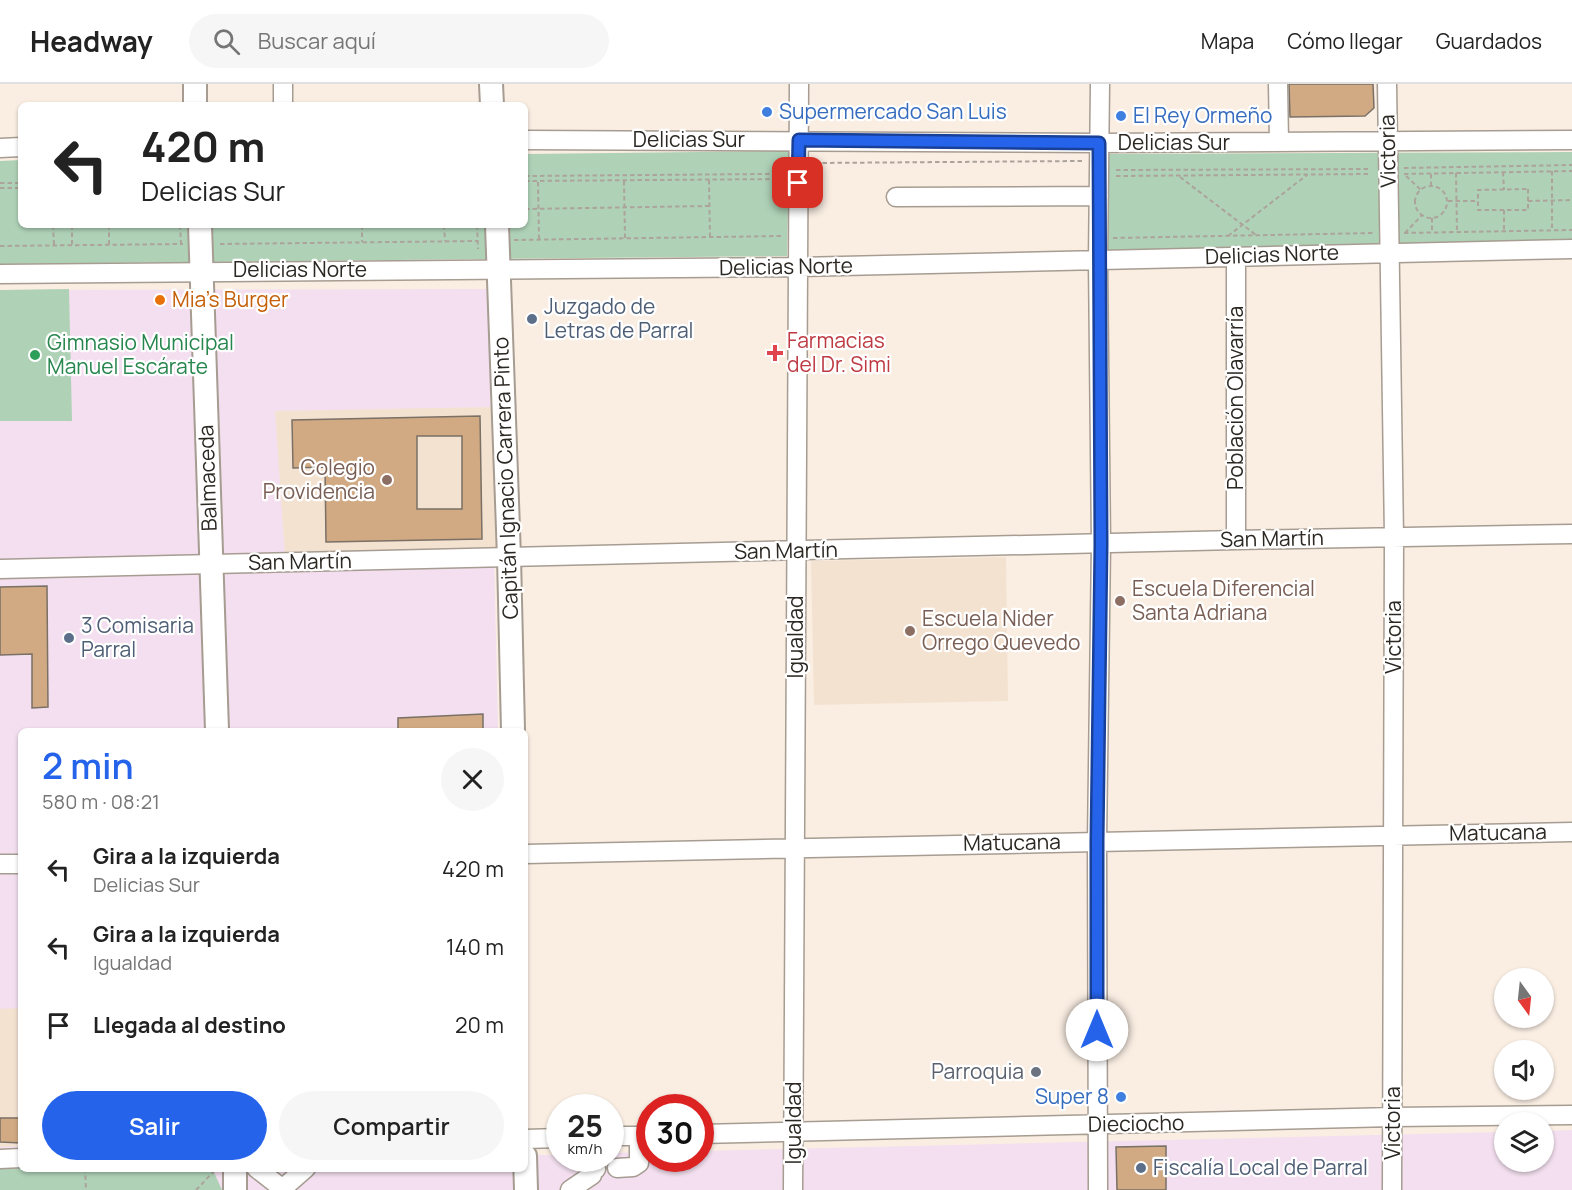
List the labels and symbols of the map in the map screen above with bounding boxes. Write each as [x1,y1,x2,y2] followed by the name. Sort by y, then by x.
[779,97,1007,125] place label: Supermercado San Luis
[1133,101,1272,129] place label: El Rey Ormeño
[760,105,774,119] marker: Supermercado San Luis
[1114,109,1128,123] marker: El Rey Ormeño
[1372,114,1402,188] street label: Victoria
[633,125,746,153] street label: Delicias Sur
[1118,128,1231,156] street label: Delicias Sur
[772,157,823,208] pin
[1205,238,1339,270] street label: Delicias Norte
[719,251,853,281] street label: Delicias Norte
[233,255,367,283] street label: Delicias Norte
[172,285,289,313] place label: Mia's Burger
[544,292,694,344] place label: Juzgado de Letras de Parral
[153,293,167,307] marker: Mia's Burger
[1221,306,1249,490] street label: Población Olavarría
[525,312,539,326] marker: Juzgado de Letras de Parral
[787,326,891,378] place label: Farmacias del Dr. Simi
[47,328,234,380] place label: Gimnasio Municipal Manuel Escárate
[486,336,524,620] street label: Capitán Ignacio Carrera Pinto
[768,346,782,360] marker: Farmacias del Dr. Simi
[28,348,42,362] marker: Gimnasio Municipal Manuel Escárate
[191,424,223,532] street label: Balmaceda
[263,453,375,505] place label: Colegio Providencia
[380,473,394,487] marker: Colegio Providencia
[1220,523,1324,553] street label: San Martín
[734,535,838,565] street label: San Martín
[248,546,352,576] street label: San Martín
[1132,574,1315,626] place label: Escuela Diferencial Santa Adriana
[1113,594,1127,608] marker: Escuela Diferencial Santa Adriana
[781,596,809,678] street label: Igualdad
[1379,600,1407,674] street label: Victoria
[922,604,1080,656] place label: Escuela Nider Orrego Quevedo
[81,611,194,663] place label: 3 Comisaria Parral
[903,624,917,638] marker: Escuela Nider Orrego Quevedo
[62,631,76,645] marker: 3 Comisaria Parral
[1449,817,1547,847] street label: Matucana
[963,827,1061,857] street label: Matucana
[1494,968,1554,1028] north arrow
[1065,998,1129,1062] position arrow
[931,1057,1024,1085] place label: Parroquia
[1029,1065,1043,1079] marker: Parroquia
[779,1082,807,1164] street label: Igualdad
[1035,1082,1109,1110] place label: Super 8
[1378,1086,1406,1160] street label: Victoria
[1114,1090,1128,1104] marker: Super 8
[636,1094,714,1172] speed limit sign: 30
[1088,1108,1184,1138] street label: Dieciocho
[1153,1153,1368,1181] place label: Fiscalía Local de Parral
[1134,1161,1148,1175] marker: Fiscalía Local de Parral

